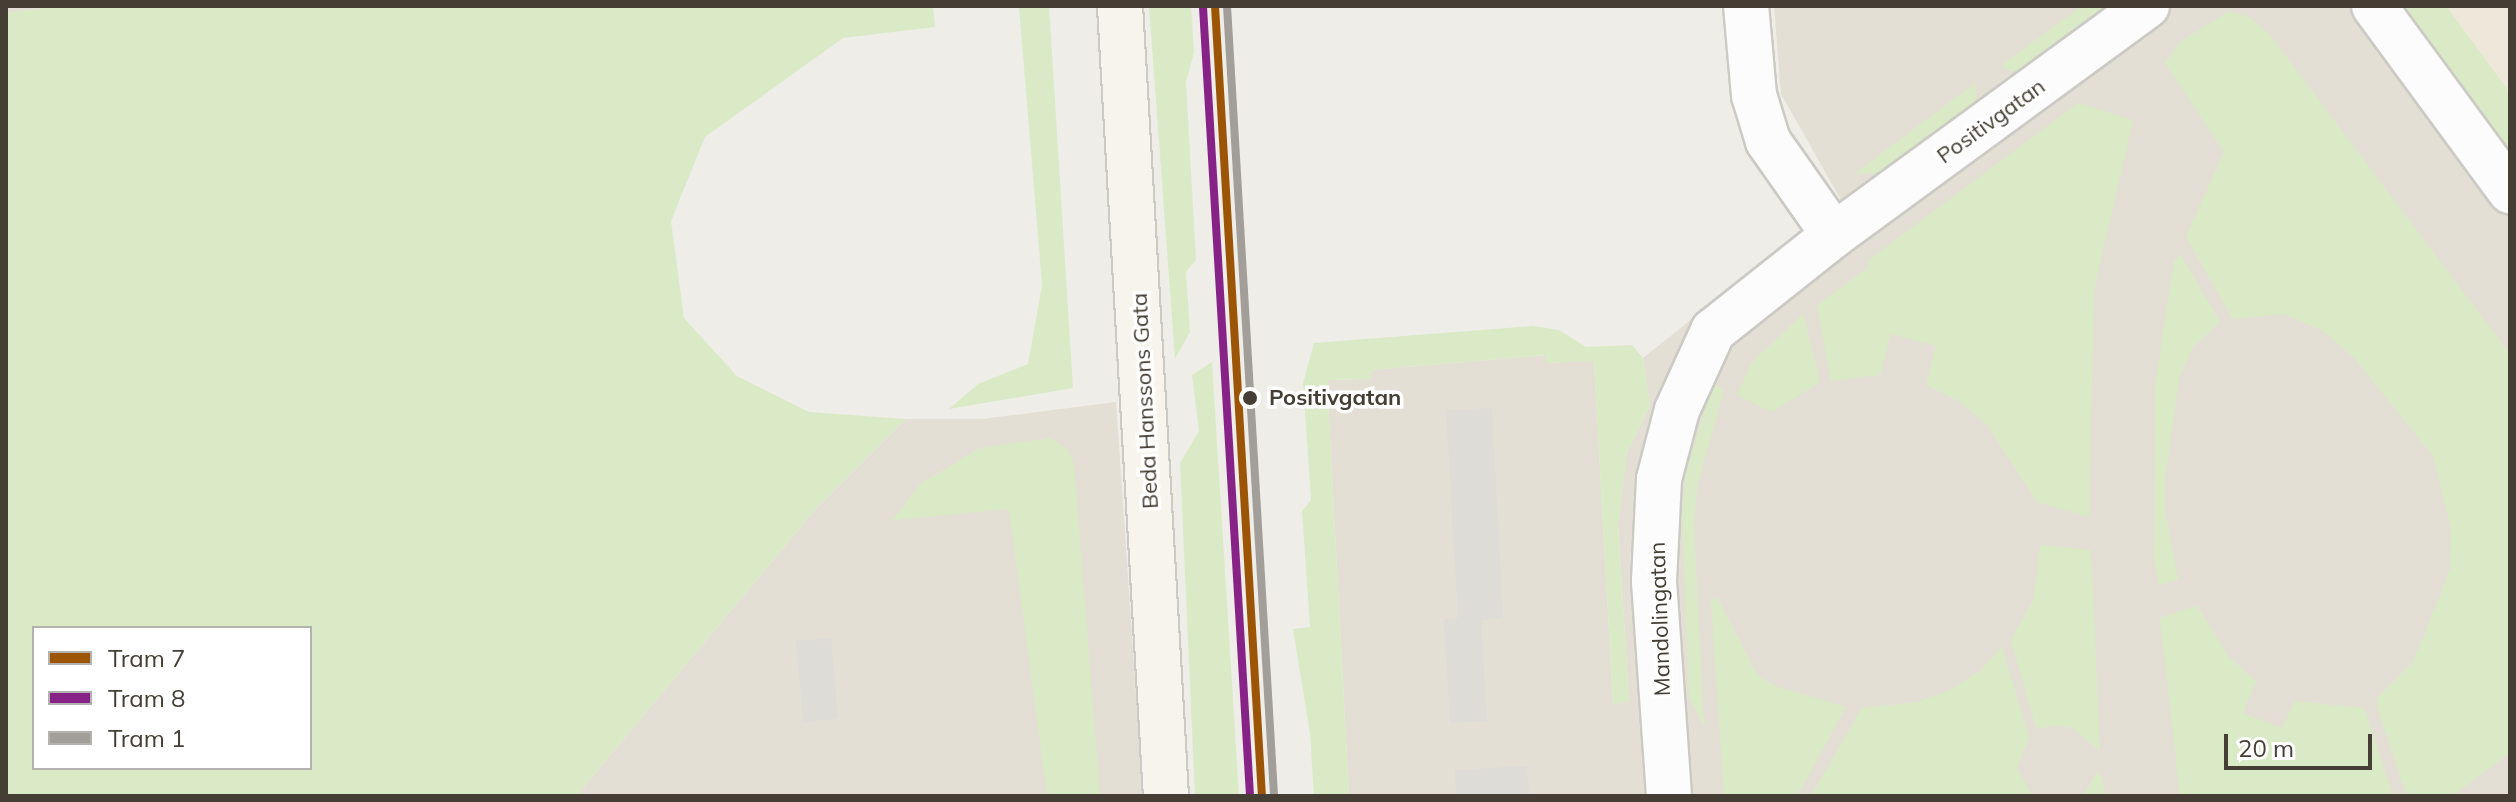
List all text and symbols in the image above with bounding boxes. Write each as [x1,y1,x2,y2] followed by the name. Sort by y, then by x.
[1932,73,2050,169] street label: Positivgatan
[1126,292,1164,510] street label: Beda Hanssons Gata
[1269,385,1401,411] place label: Positivgatan
[1238,386,1262,410] marker: Positivgatan
[1644,541,1676,697] street label: Mandolingatan
[32,626,312,770] legend
[108,643,185,673] text: Tram 7
[108,683,185,713] text: Tram 8
[2228,718,2376,768] scale bar
[108,723,185,753] text: Tram 1
[2238,733,2294,763] text: 20 m

